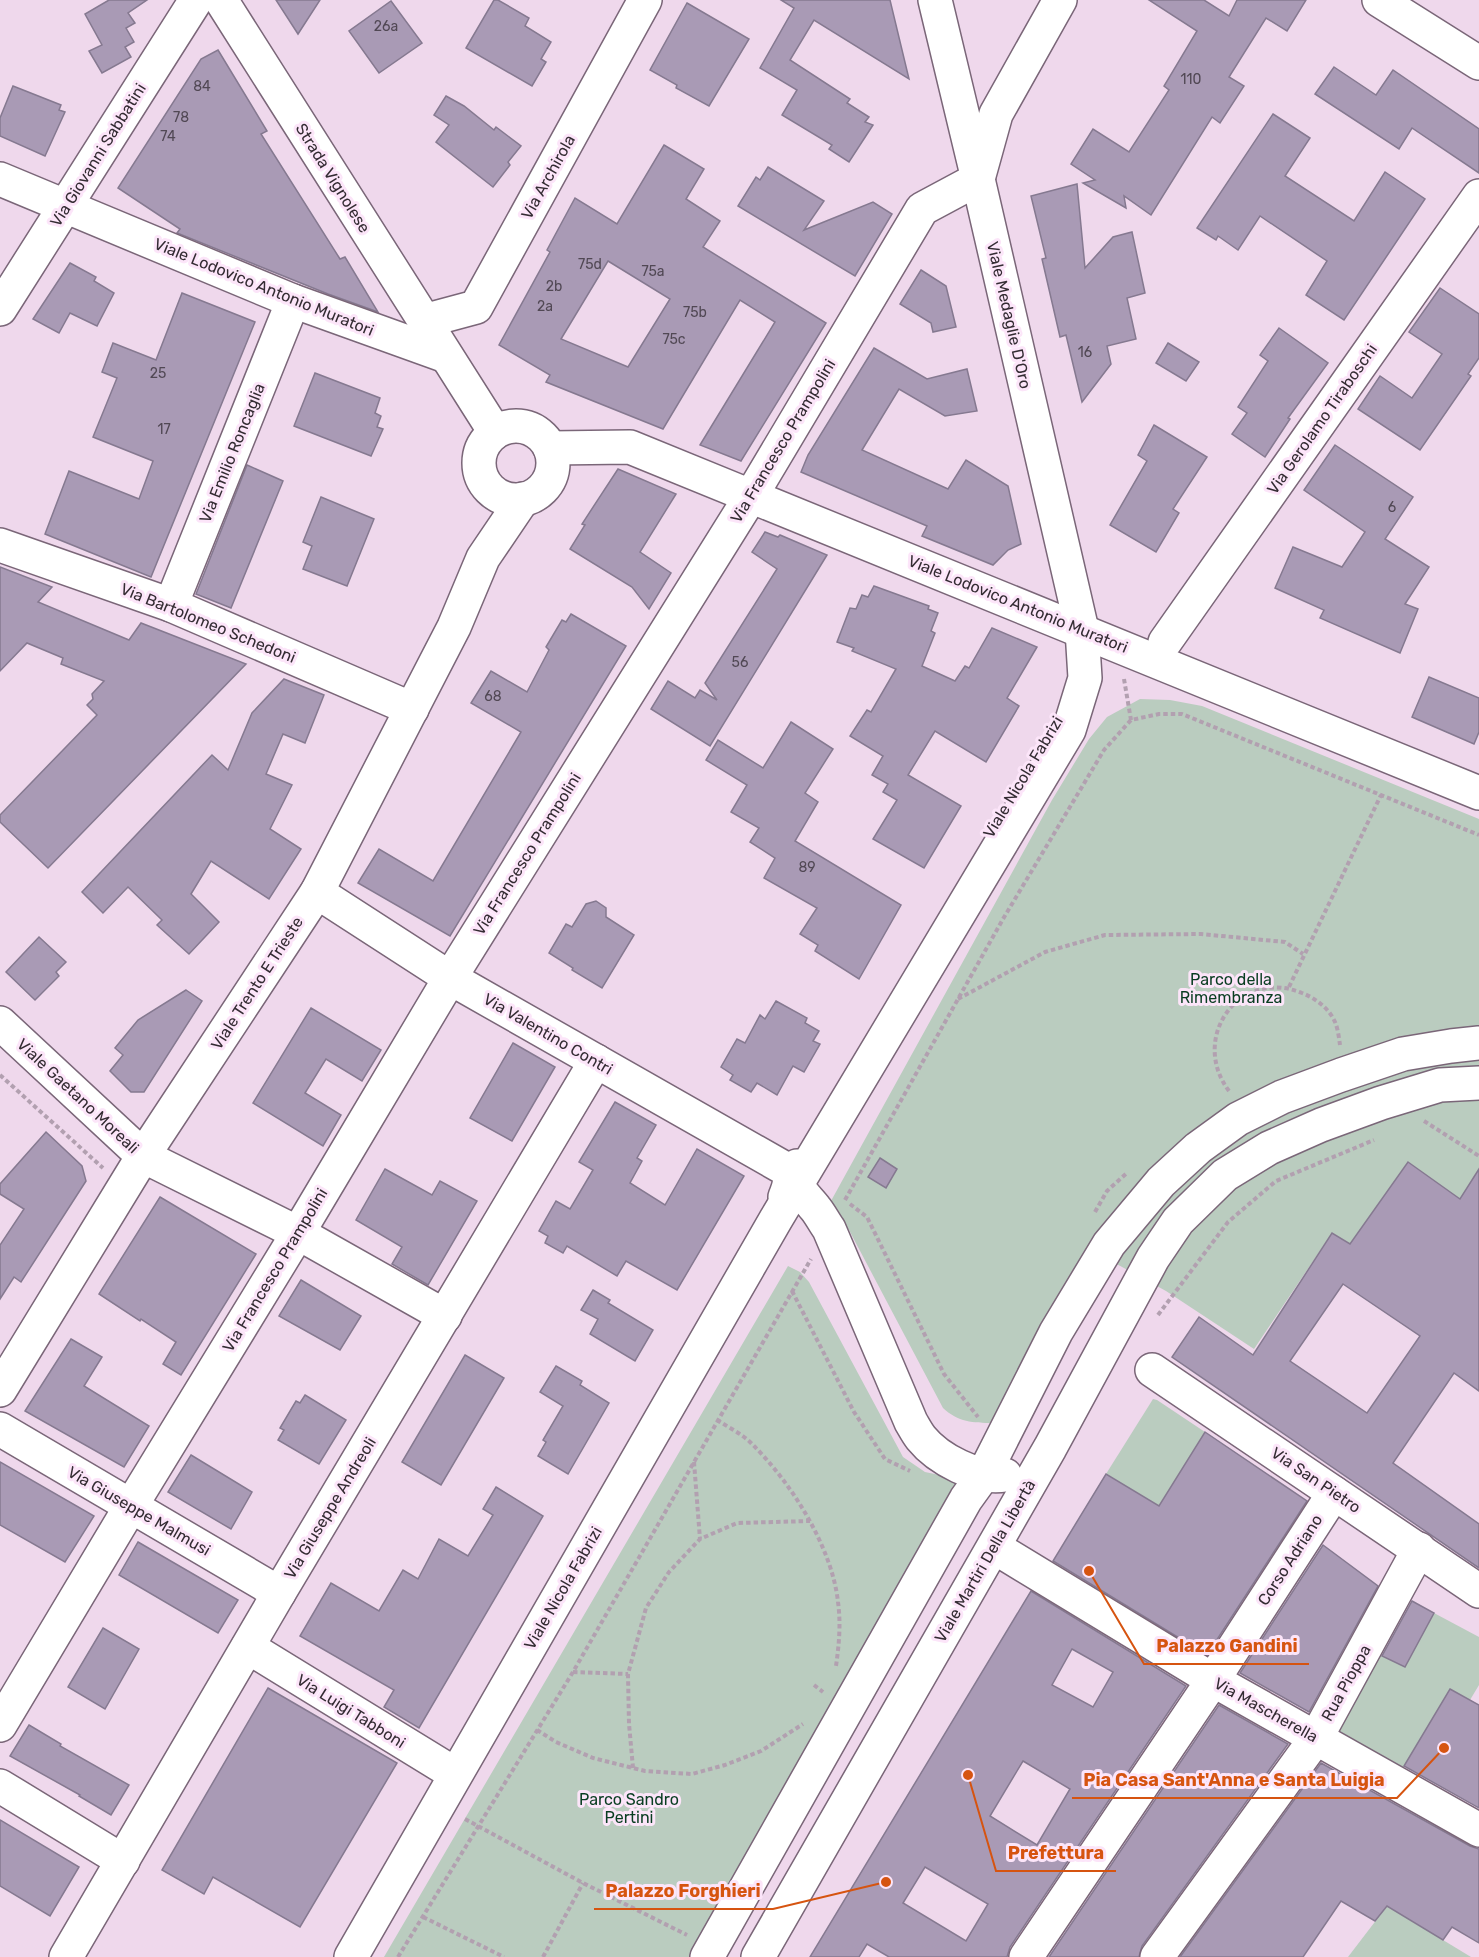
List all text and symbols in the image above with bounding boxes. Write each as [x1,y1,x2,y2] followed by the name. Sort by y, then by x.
[374,18,398,35] house number: 26a
[1181,71,1202,88] house number: 110
[193,78,211,95] house number: 84
[46,80,150,230] street label: Via Giovanni Sabbatini
[173,109,189,126] house number: 78
[292,120,374,236] street label: Strada Vignolese
[160,128,176,145] house number: 74
[517,131,579,223] street label: Via Archirola
[151,234,377,340] street label: Viale Lodovico Antonio Muratori
[983,240,1035,390] street label: Viale Medaglie D'Oro
[578,256,602,273] house number: 75d
[641,263,665,280] house number: 75a
[546,278,562,295] house number: 2b
[537,298,553,315] house number: 2a
[683,304,707,321] house number: 75b
[662,331,686,348] house number: 75c
[1263,340,1381,498] street label: Via Gerolamo Tiraboschi
[1078,344,1092,361] house number: 16
[726,356,840,526] street label: Via Francesco Prampolini
[150,365,166,382] house number: 25
[195,380,269,526] street label: Via Emilio Roncaglia
[157,421,171,438] house number: 17
[1388,499,1396,516] house number: 6
[905,551,1131,657] street label: Viale Lodovico Antonio Muratori
[118,579,298,667] street label: Via Bartolomeo Schedoni
[732,654,748,671] house number: 56
[484,688,502,705] house number: 68
[979,713,1067,841] street label: Viale Nicola Fabrizi
[469,769,585,939] street label: Via Francesco Prampolini
[798,859,816,876] house number: 89
[207,913,307,1053] street label: Viale Trento E Trieste
[1180,970,1282,1007] park label: Parco della Rimembranza
[480,989,616,1079] street label: Via Valentino Contri
[13,1035,143,1157] street label: Viale Gaetano Moreali
[218,1185,332,1355] street label: Via Francesco Prampolini
[280,1434,380,1582] street label: Via Giuseppe Andreoli
[1268,1443,1364,1517] street label: Via San Pietro
[64,1462,214,1560] street label: Via Giuseppe Malmusi
[931,1476,1039,1646] street label: Viale Martiri Della Libertà
[1254,1511,1326,1609] street label: Corso Adriano
[520,1523,606,1653] street label: Viale Nicola Fabrizi
[1144,1628,1309,1664] callout: Palazzo Gandini
[1156,1635,1298,1657] text: Palazzo Gandini
[1317,1642,1375,1724] street label: Rua Pioppa
[293,1670,409,1752] street label: Via Luigi Tabboni
[1211,1674,1321,1746] street label: Via Mascherella
[1072,1762,1397,1798] callout: Pia Casa Sant'Anna e Santa Luigia
[1083,1769,1385,1791] text: Pia Casa Sant'Anna e Santa Luigia
[579,1790,679,1827] park label: Parco Sandro Pertini
[996,1835,1116,1871] callout: Prefettura
[1008,1842,1104,1864] text: Prefettura
[594,1873,773,1909] callout: Palazzo Forghieri
[605,1880,761,1902] text: Palazzo Forghieri

